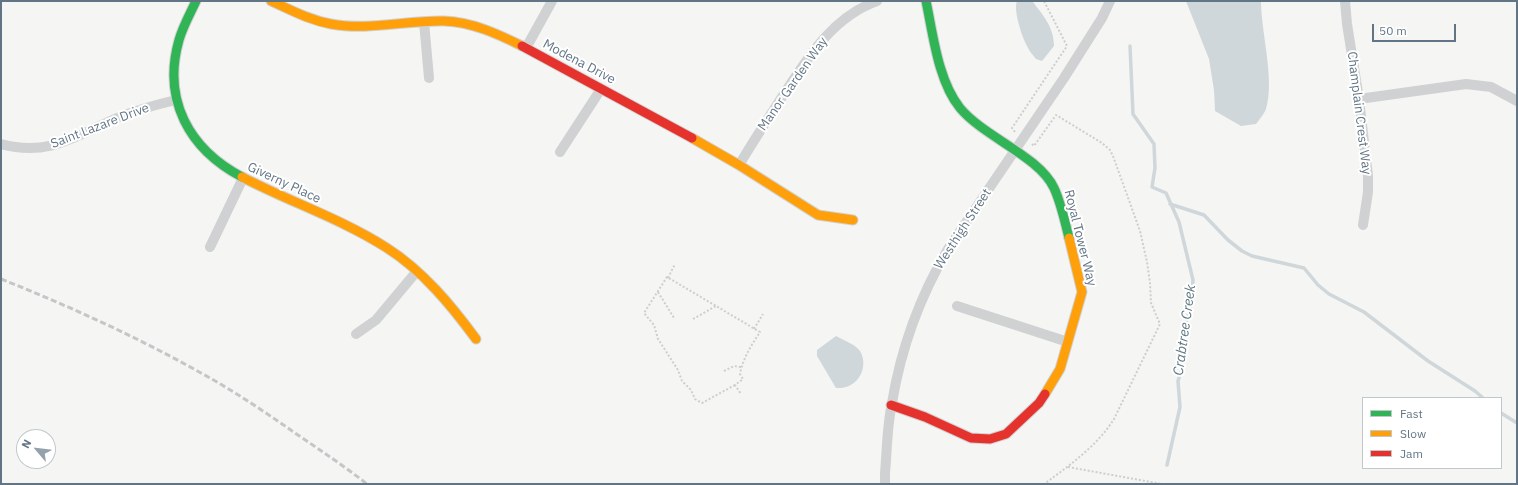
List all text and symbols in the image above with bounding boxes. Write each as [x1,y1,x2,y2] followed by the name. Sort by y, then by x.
[1374,16,1458,42] scale bar
[1379,23,1407,38] text: 50 m
[755,34,831,134] street label: Manor Garden Way
[540,36,618,88] street label: Modena Drive
[1344,50,1374,176] street label: Champlain Crest Way
[49,100,151,152] street label: Saint Lazare Drive
[245,159,323,207] street label: Giverny Place
[931,186,995,272] street label: Westhigh Street
[1060,188,1100,288] street label: Royal Tower Way
[1170,283,1200,377] water label: Crabtree Creek
[1362,397,1502,469] legend
[1400,406,1423,421] text: Fast
[1400,426,1426,441] text: Slow
[16,429,56,469] north arrow
[18,437,34,451] text: N
[1400,446,1423,461] text: Jam

